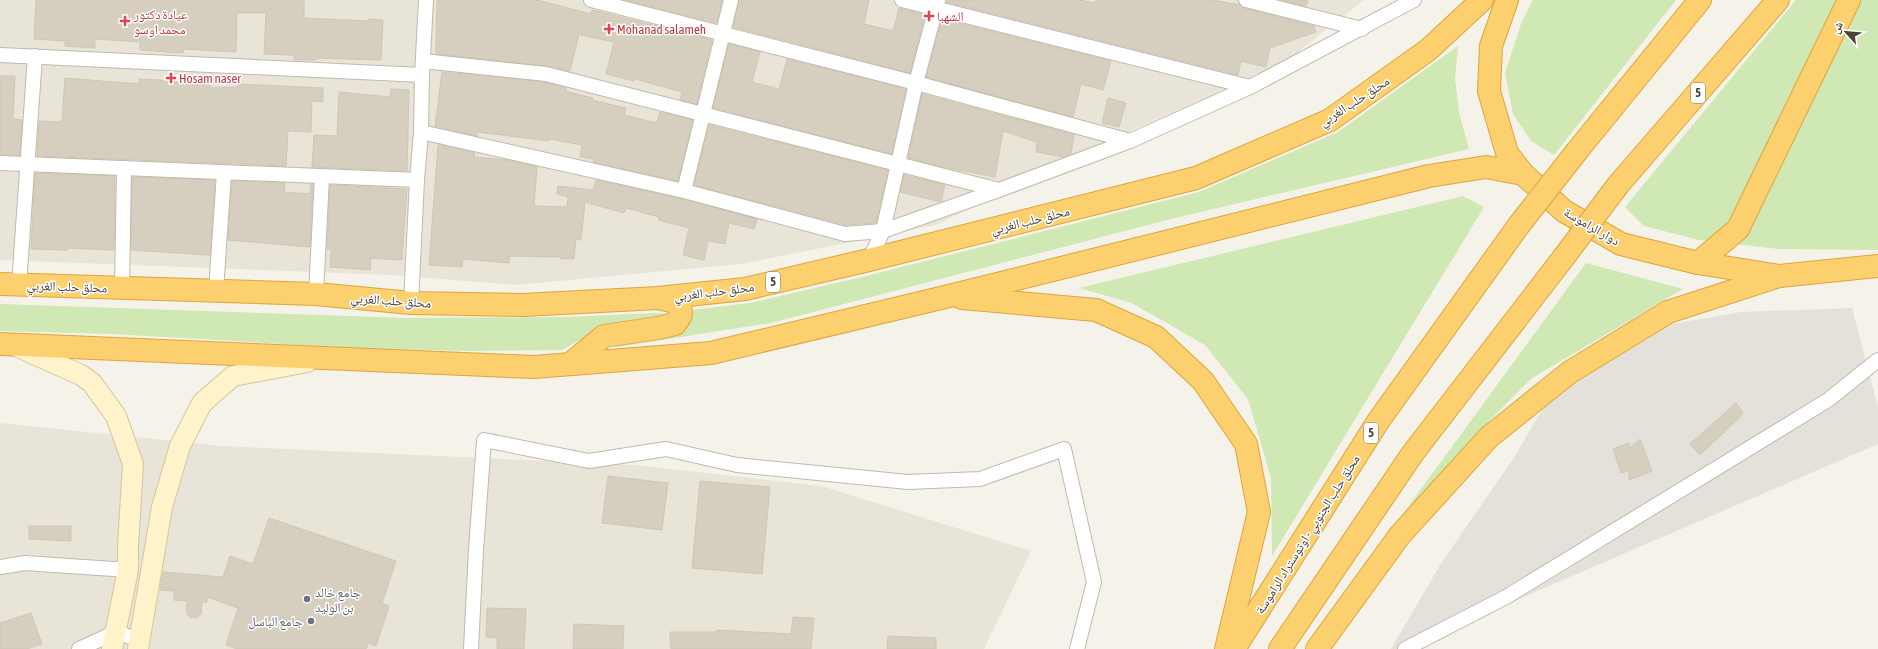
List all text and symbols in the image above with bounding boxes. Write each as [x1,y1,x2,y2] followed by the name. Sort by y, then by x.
[133,7,188,38] place label: عيادة دكتور محمد اوسو
[937,9,964,24] place label: الشهبا
[924,11,934,21] marker: الشهبا
[1826,12,1866,52] north arrow
[119,15,131,27] marker: عيادة دكتور محمد اوسو
[1829,19,1847,36] text: ش
[617,22,706,37] place label: Mohanad salameh
[604,24,614,34] marker: Mohanad salameh
[179,71,241,86] place label: Hosam naser
[166,73,176,83] marker: Hosam naser
[1316,73,1394,132] street label: محلق حلب الغربي
[1691,83,1705,103] road number: 5
[989,203,1072,241] street label: محلق حلب الغربي
[1561,204,1622,249] street label: دوار الراموسة
[766,272,780,292] road number: 5
[26,278,108,299] street label: محلق حلب الغربي
[673,279,756,307] street label: محلق حلب الغربي
[350,290,432,314] street label: محلق حلب الغربي
[1364,423,1378,443] road number: 5
[1252,452,1366,618] street label: محلق حلب الجنوبي - اوتوستراد الراموسة
[315,585,361,616] place label: جامع خالد بن الوليد
[302,594,312,604] marker: جامع خالد بن الوليد
[248,614,303,631] place label: جامع الباسل
[306,616,316,626] marker: جامع الباسل

